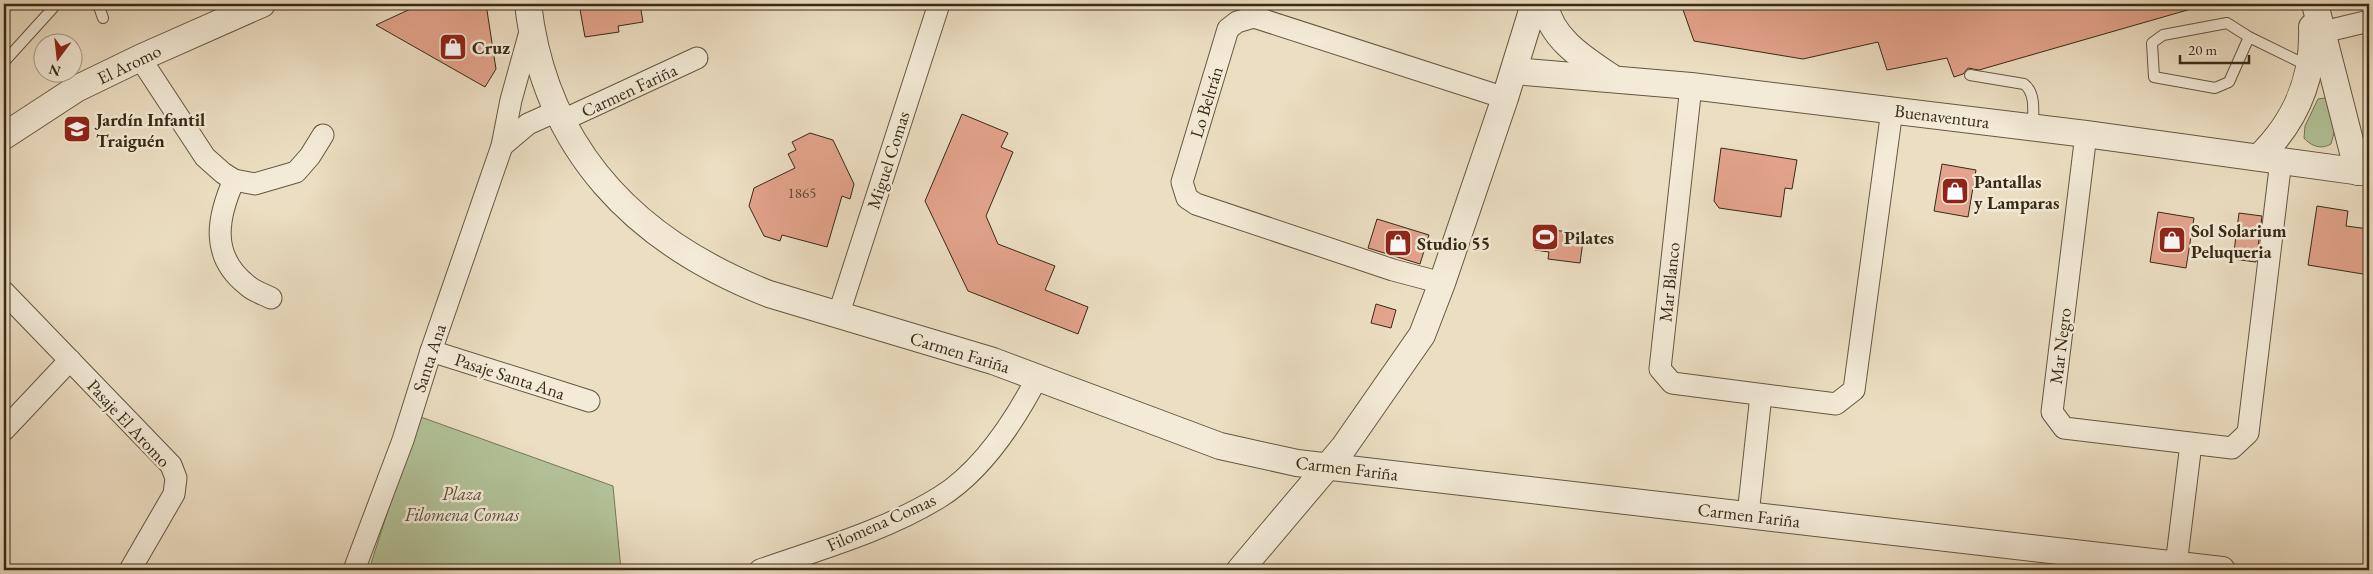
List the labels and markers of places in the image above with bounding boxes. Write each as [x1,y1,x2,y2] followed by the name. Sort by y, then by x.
[438,32,468,62] shop icon: Cruz
[472,36,510,59] place label: Cruz
[94,108,205,152] place label: Jardín Infantil Traiguén
[62,114,92,144] school or university icon: Jardín Infantil Traiguén
[1974,170,2059,214] place label: Pantallas y Lamparas
[1940,176,1970,206] shop icon: Pantallas y Lamparas
[2191,219,2287,263] place label: Sol Solarium Peluqueria
[1530,222,1560,252] sports icon: Pilates
[2157,225,2187,255] shop icon: Sol Solarium Peluqueria
[1564,226,1614,249] place label: Pilates
[1383,228,1413,258] shop icon: Studio 55
[1417,232,1490,255] place label: Studio 55

